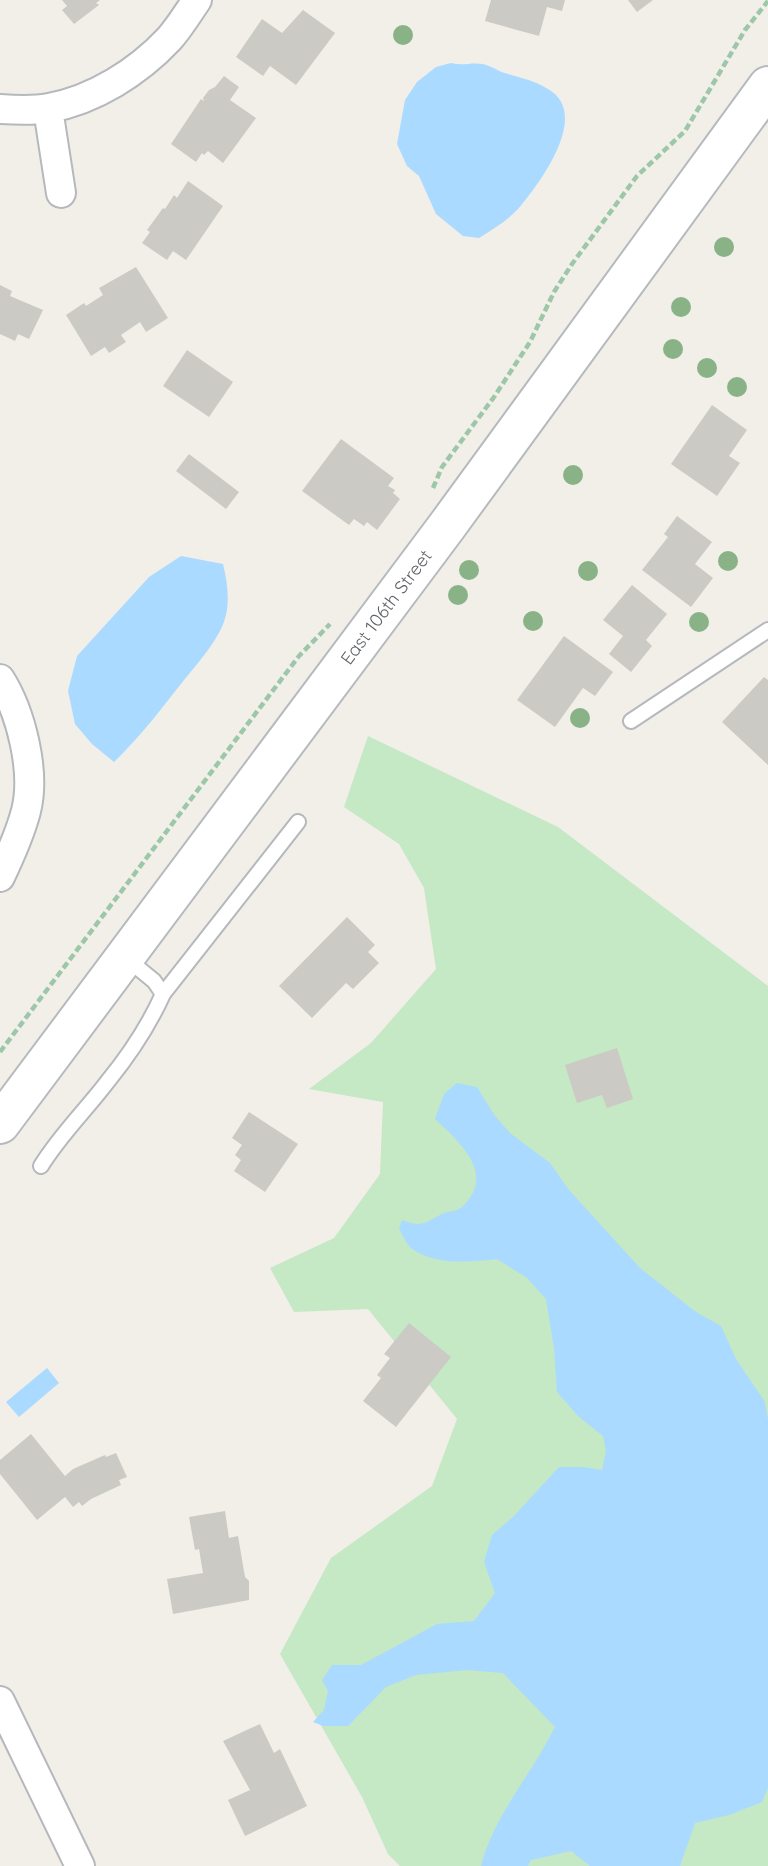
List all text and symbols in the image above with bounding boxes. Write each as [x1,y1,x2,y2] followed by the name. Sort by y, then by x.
[335,545,437,669] street label: East 106th Street

